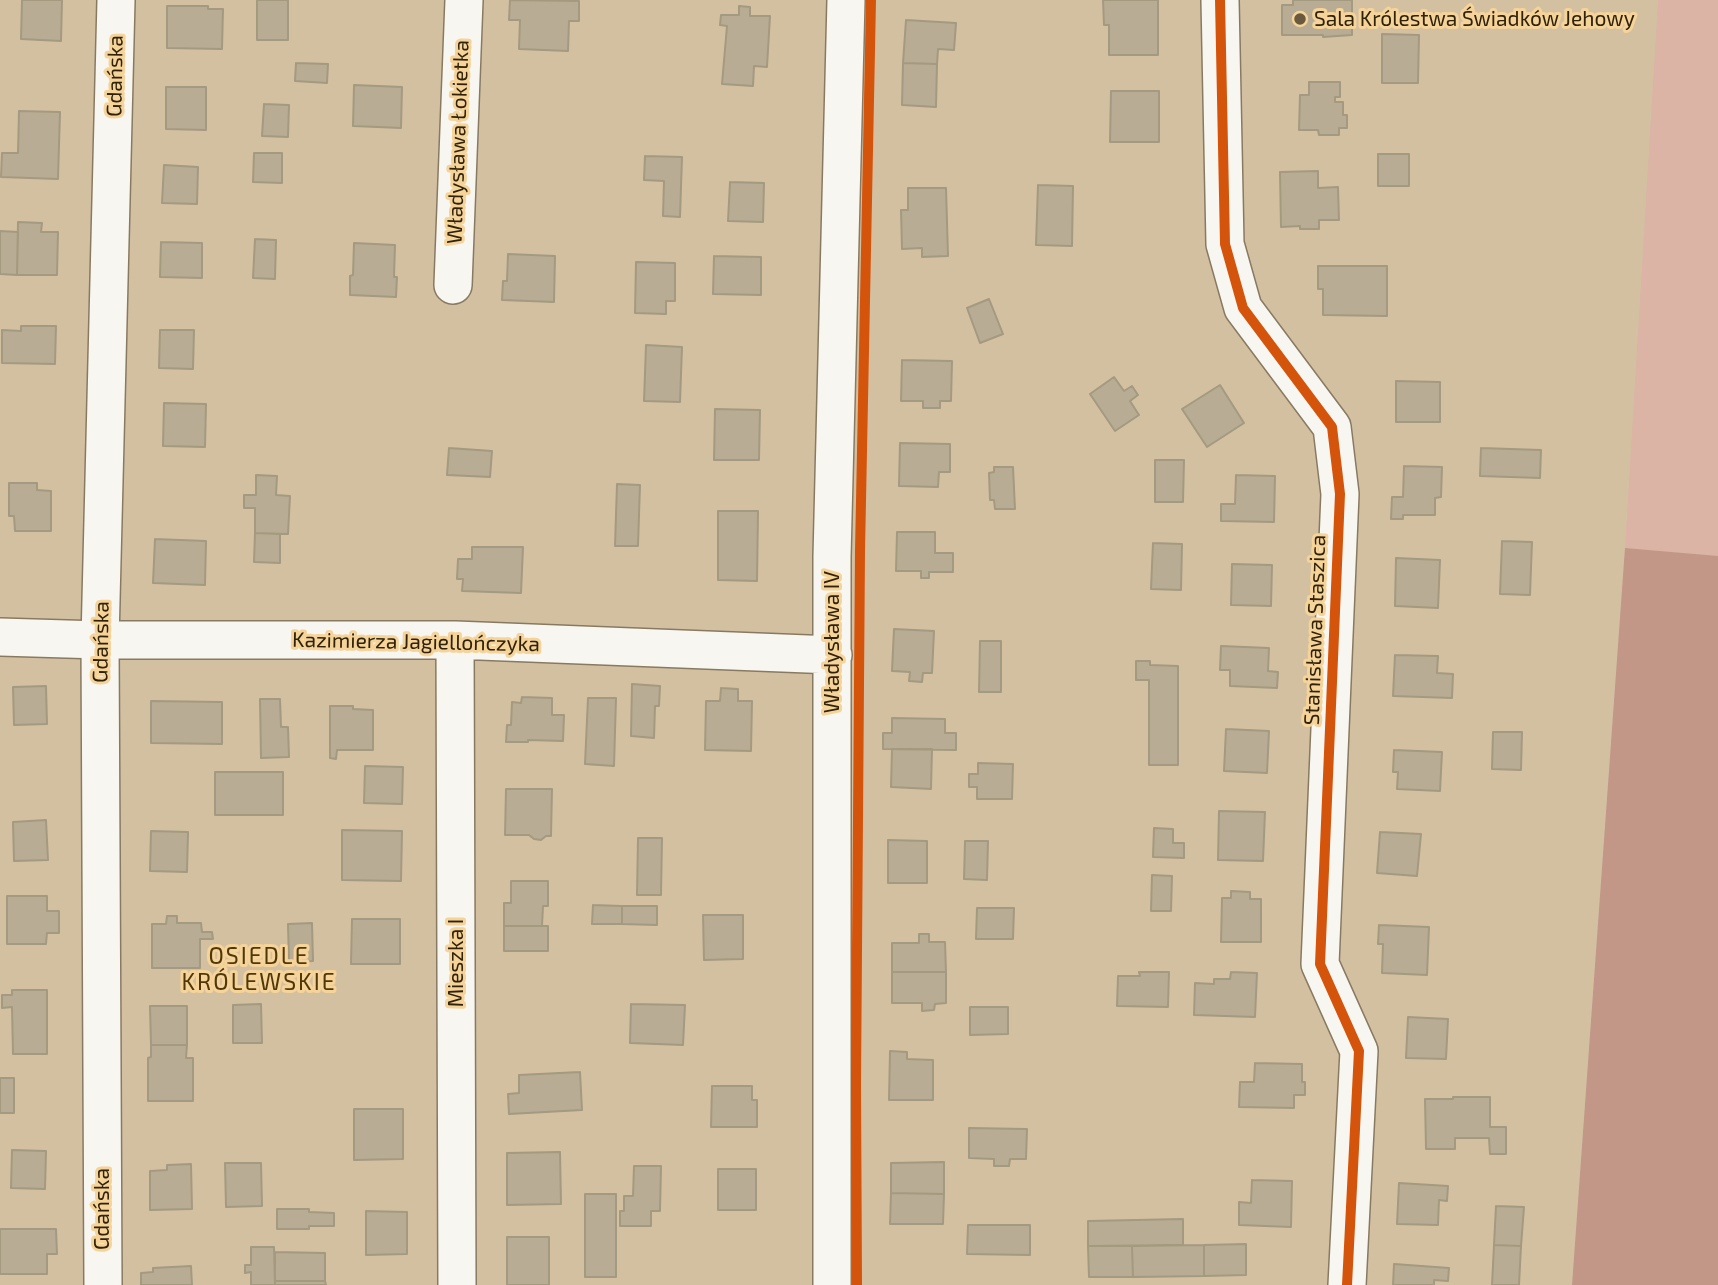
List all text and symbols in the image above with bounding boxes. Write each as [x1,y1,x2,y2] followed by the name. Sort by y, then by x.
[1314,6,1635,32] place label: Sala Królestwa Świadków Jehowy
[1292,11,1308,27] marker: Sala Królestwa Świadków Jehowy
[102,35,128,117] street label: Gdańska
[442,40,474,244] street label: Władysława Łokietka
[1299,534,1331,726] street label: Stanisława Staszica
[819,571,845,713] street label: Władysława IV
[88,601,114,683] street label: Gdańska
[292,627,540,657] street label: Kazimierza Jagiellończyka
[443,919,469,1007] street label: Mieszka I
[183,942,335,996] district label: OSIEDLE KRÓLEWSKIE
[89,1168,115,1250] street label: Gdańska

